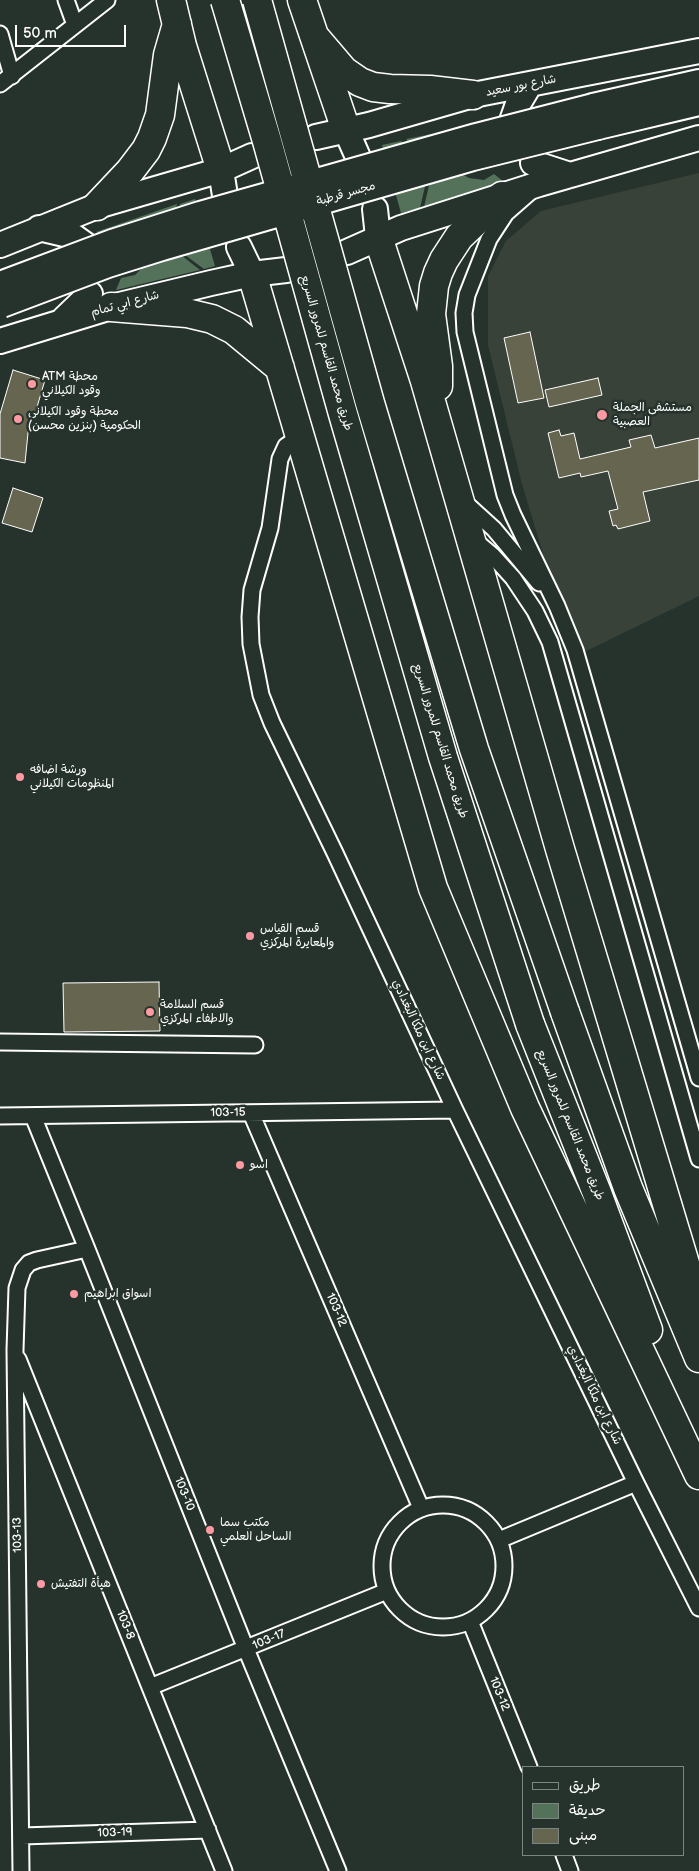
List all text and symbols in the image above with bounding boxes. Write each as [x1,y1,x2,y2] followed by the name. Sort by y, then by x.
[18,15,129,47] scale bar
[23,24,57,43] text: 50 m
[485,72,557,100] street label: شارع بور سعيد
[315,179,377,209] street label: مجسر قرطبة
[297,273,355,433] street label: طريق محمد القاسم للمرور السريع
[89,288,161,320] street label: شارع ابي تمام
[42,370,101,398] place label: ATM محطة وقود الكيلاني
[26,378,38,390] marker: ATM محطة وقود الكيلاني
[613,401,692,429] place label: مستشفى الجملة العصبية
[28,405,141,433] place label: محطة وقود الكيلاني الحكومية (بنزين محسن)
[595,408,609,422] marker: مستشفى الجملة العصبية
[12,413,24,425] marker: محطة وقود الكيلاني الحكومية (بنزين محسن)
[410,662,470,820] street label: طريق محمد القاسم للمرور السريع
[30,763,114,791] place label: ورشة اضافه المنظومات الكيلاني
[14,771,26,783] marker: ورشة اضافه المنظومات الكيلاني
[260,922,334,950] place label: قسم القياس والمعايرة المركزي
[244,930,256,942] marker: قسم القياس والمعايرة المركزي
[388,977,448,1083] street label: شارع ابن ملكا البغدادي
[160,998,234,1026] place label: قسم السلامة والاطفاء المركزي
[144,1006,156,1018] marker: قسم السلامة والاطفاء المركزي
[533,1047,607,1203] street label: طريق محمد القاسم للمرور السريع
[210,1105,246,1121] street label: 103-15
[250,1158,268,1172] place label: اسو
[234,1159,246,1171] marker: اسو
[84,1287,151,1301] place label: اسواق ابراهيم
[68,1288,80,1300] marker: اسواق ابراهيم
[322,1291,350,1329] street label: 103-12
[564,1343,624,1447] street label: شارع ابن ملكا البغدادي
[171,1475,197,1513] street label: 103-10
[220,1516,291,1544] place label: مكتب سما الساحل العلمي
[10,1517,26,1553] street label: 103-13
[204,1524,216,1536] marker: مكتب سما الساحل العلمي
[51,1577,111,1591] place label: هيأة التفتيش
[35,1578,47,1590] marker: هيأة التفتيش
[113,1608,137,1642] street label: 103-8
[251,1627,287,1653] street label: 103-17
[486,1675,512,1713] street label: 103-12
[522,1766,684,1856] legend
[569,1776,601,1795] text: طريق
[569,1801,606,1820] text: حديقة
[97,1825,133,1841] street label: 103-19
[569,1826,597,1845] text: مبنى

